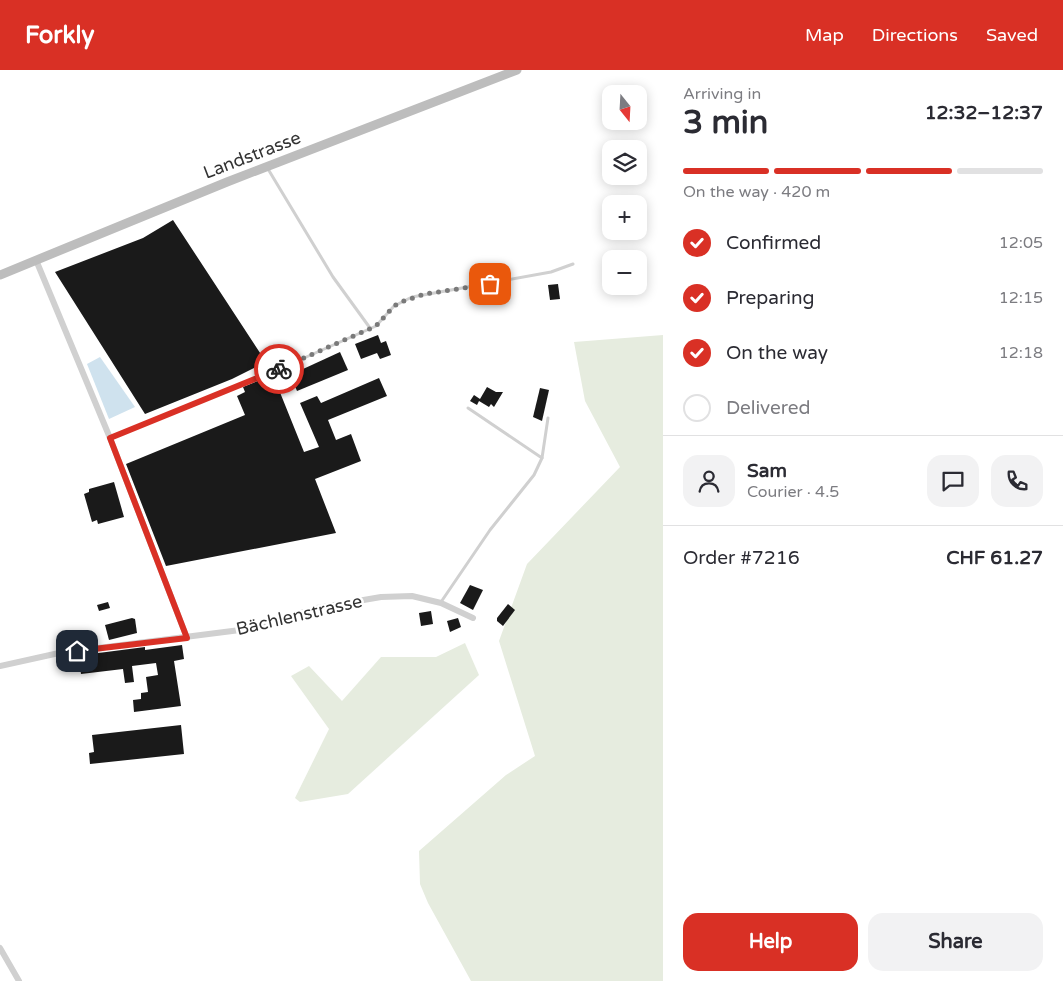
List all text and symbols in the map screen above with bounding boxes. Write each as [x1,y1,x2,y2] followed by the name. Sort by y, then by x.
[25,21,94,50] text: Forkly
[805,24,844,46] text: Map
[872,24,958,46] text: Directions
[986,24,1038,46] text: Saved
[683,84,761,104] text: Arriving in
[602,85,648,130] north arrow
[602,85,647,295] map controls
[925,102,1043,124] text: 12:32–12:37
[683,104,768,142] text: 3 min
[200,126,304,184] street label: Landstrasse
[602,140,647,185] button: layers
[683,182,830,202] text: On the way · 420 m
[602,195,647,240] button: +
[683,229,711,257] icon: check
[726,232,821,254] text: Confirmed
[999,233,1043,253] text: 12:05
[602,250,647,295] button: −
[469,263,511,305] pin
[476,270,504,298] icon: bag
[683,284,711,312] icon: check
[726,287,815,309] text: Preparing
[999,288,1043,308] text: 12:15
[683,339,711,367] icon: check
[726,342,828,364] text: On the way
[999,343,1043,363] text: 12:18
[254,344,304,394] courier
[265,355,293,383] icon: bike
[726,397,811,419] text: Delivered
[683,455,735,507] button: person
[927,455,979,507] button: chat
[991,455,1043,507] button: phone
[747,460,787,482] text: Sam
[747,482,839,502] text: Courier · 4.5
[683,547,800,569] text: Order #7216
[946,547,1043,569] text: CHF 61.27
[234,590,364,640] street label: Bächlenstrasse
[56,630,98,672] pin
[63,637,91,665] icon: home
[683,913,858,971] button: Help
[868,913,1043,971] button: Share

